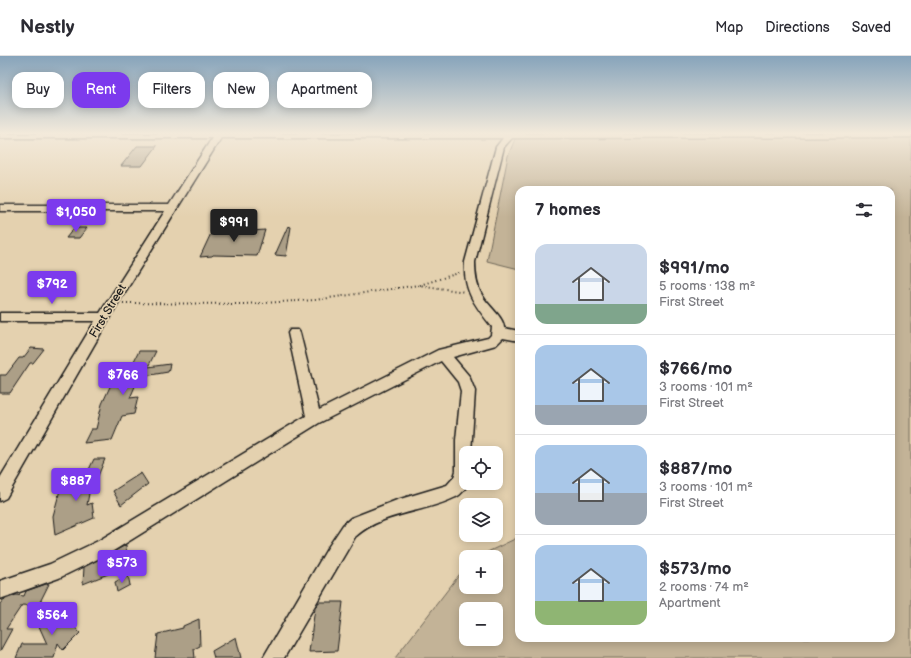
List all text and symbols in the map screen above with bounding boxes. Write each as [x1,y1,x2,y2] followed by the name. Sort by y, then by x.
[20,16,74,39] text: Nestly
[715,19,743,36] text: Map
[765,19,830,36] text: Directions
[852,19,891,36] text: Saved
[12,72,64,108] chip: Buy
[72,72,130,108] chip: Rent
[138,72,205,108] chip: Filters
[213,72,269,108] chip: New
[277,72,372,108] chip: Apartment
[43,199,109,233] pin: $1,050
[853,199,875,221] icon: filters
[535,200,601,220] text: 7 homes
[56,204,96,220] text: $1,050
[210,209,258,243] pin: $991
[219,214,249,230] text: $991
[659,258,729,278] text: $991/mo
[567,260,615,308] icon: home
[28,271,76,305] pin: $792
[36,276,68,292] text: $792
[659,278,755,294] text: 5 rooms · 138 m²
[86,281,130,341] street label: First Street
[659,294,724,310] text: First Street
[659,359,732,379] text: $766/mo
[567,361,615,409] icon: home
[99,362,147,396] pin: $766
[107,367,139,383] text: $766
[659,379,753,395] text: 3 rooms · 101 m²
[659,395,724,411] text: First Street
[459,446,503,646] map controls
[459,446,503,490] button: locate
[659,459,732,479] text: $887/mo
[567,461,615,509] icon: home
[52,468,100,502] pin: $887
[60,473,92,489] text: $887
[659,479,753,495] text: 3 rooms · 101 m²
[659,495,724,511] text: First Street
[459,498,503,542] button: layers
[98,550,146,584] pin: $573
[459,550,503,594] button: +
[107,555,137,571] text: $573
[659,559,731,579] text: $573/mo
[567,561,615,609] icon: home
[659,579,749,595] text: 2 rooms · 74 m²
[659,595,720,611] text: Apartment
[28,602,76,636] pin: $564
[459,602,503,646] button: −
[36,607,68,623] text: $564

